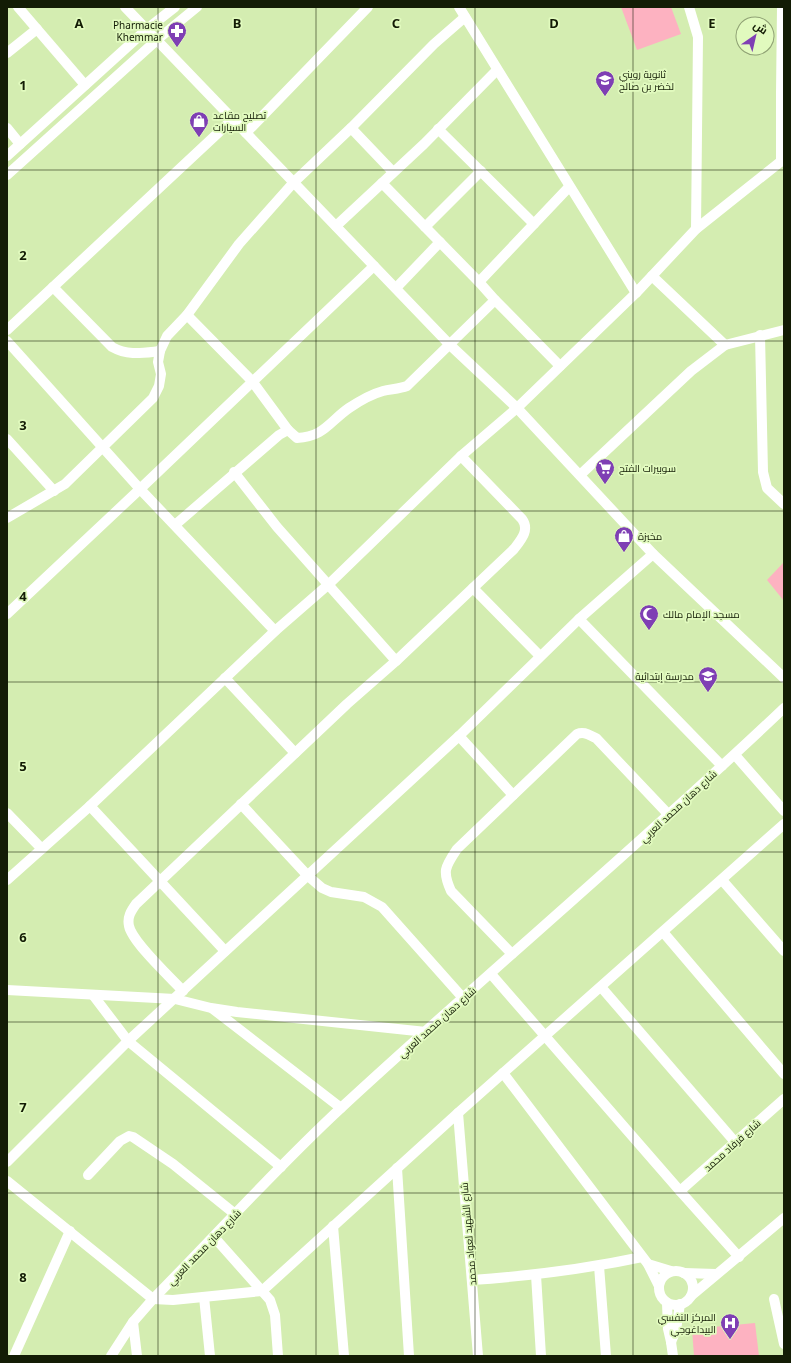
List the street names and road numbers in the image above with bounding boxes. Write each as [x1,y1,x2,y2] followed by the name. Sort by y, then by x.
[636,767,720,846] street label: شارع دهان محمد العربي
[395,983,480,1062] street label: شارع دهان محمد العربي
[701,1116,763,1174] street label: شارع فرفاد محمد
[457,1182,479,1286] street label: شارع الشهيد لعواد محمد
[164,1206,245,1289] street label: شارع دهان محمد العربي

